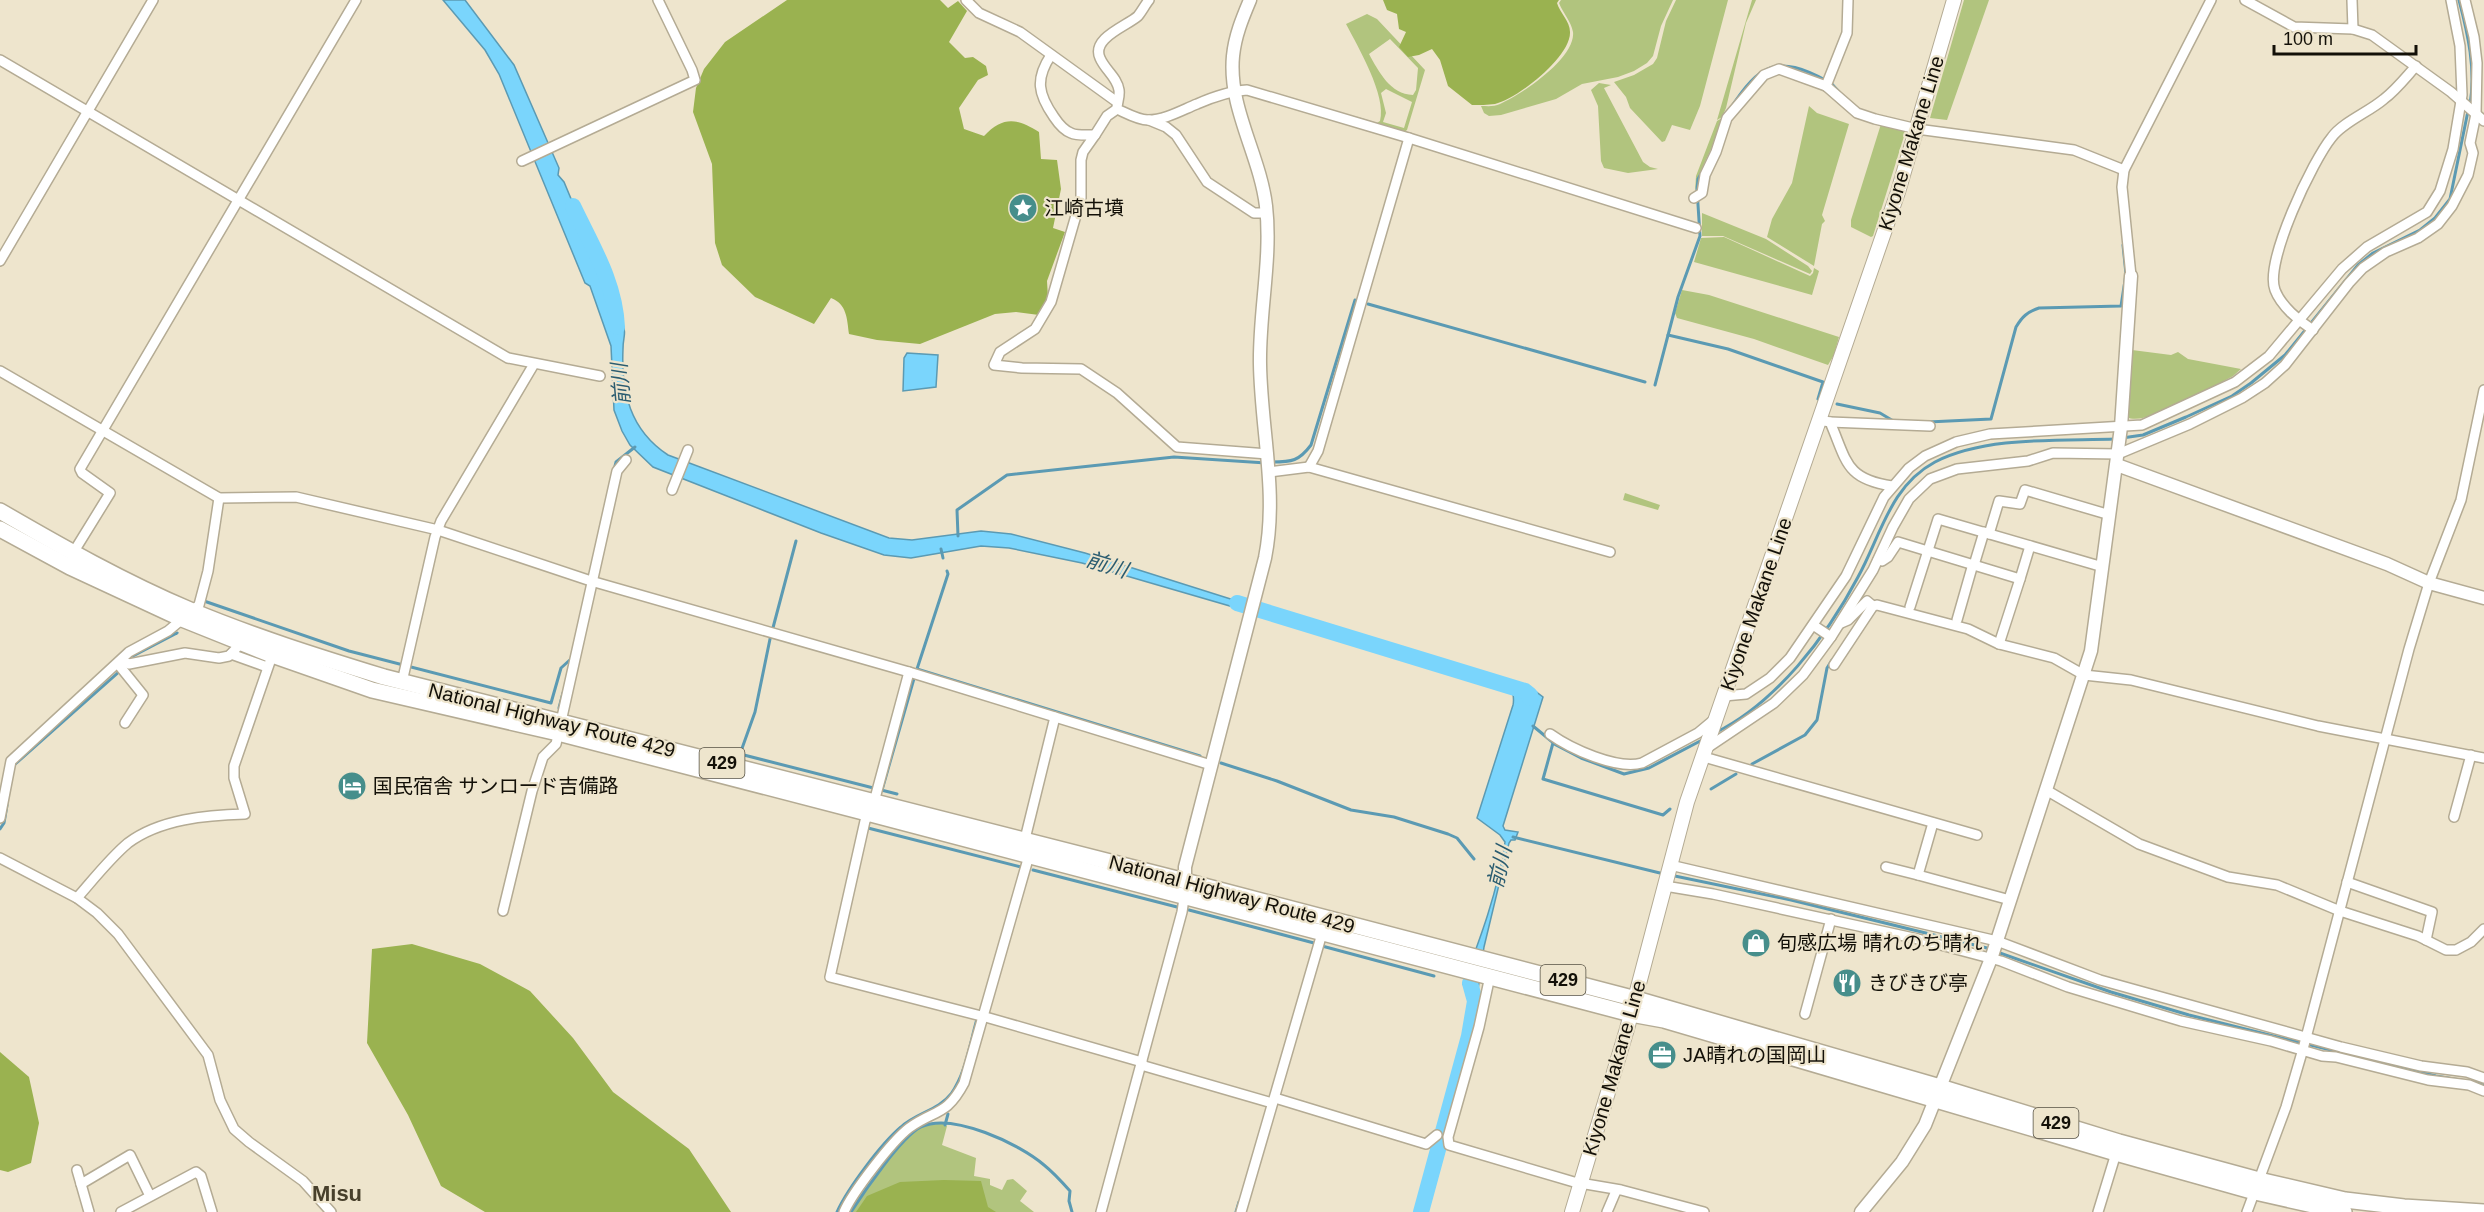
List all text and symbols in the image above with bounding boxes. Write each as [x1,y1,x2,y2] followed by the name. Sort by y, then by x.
[2274,18,2416,56] scale bar
[2283,29,2333,49] text: 100 m
[1874,53,1948,233] street label: Kiyone Makane Line
[1007,192,1039,224] place icon: 江崎古墳
[1044,197,1124,219] place label: 江崎古墳
[607,360,634,406] water label: 前川
[1716,515,1796,693] street label: Kiyone Makane Line
[1084,547,1133,582] water label: 前川
[426,679,678,761] street label: National Highway Route 429
[700,748,744,778] road number: 429
[336,770,368,802] hotel icon: 国民宿舎 サンロード吉備路
[373,775,619,797] place label: 国民宿舎 サンロード吉備路
[1484,842,1516,890] water label: 前川
[1107,851,1357,937] street label: National Highway Route 429
[1740,927,1772,959] shop icon: 旬感広場 晴れのち晴れ
[1777,932,1983,954] place label: 旬感広場 晴れのち晴れ
[1540,965,1586,995] road number: 429
[1831,967,1863,999] restaurant icon: きびきび亭
[1868,972,1968,994] place label: きびきび亭
[1578,978,1650,1158] street label: Kiyone Makane Line
[1646,1039,1678,1071] office icon: JA晴れの国岡山
[1683,1044,1826,1066] place label: JA晴れの国岡山
[2034,1108,2078,1138] road number: 429
[312,1181,362,1206] district label: Misu

